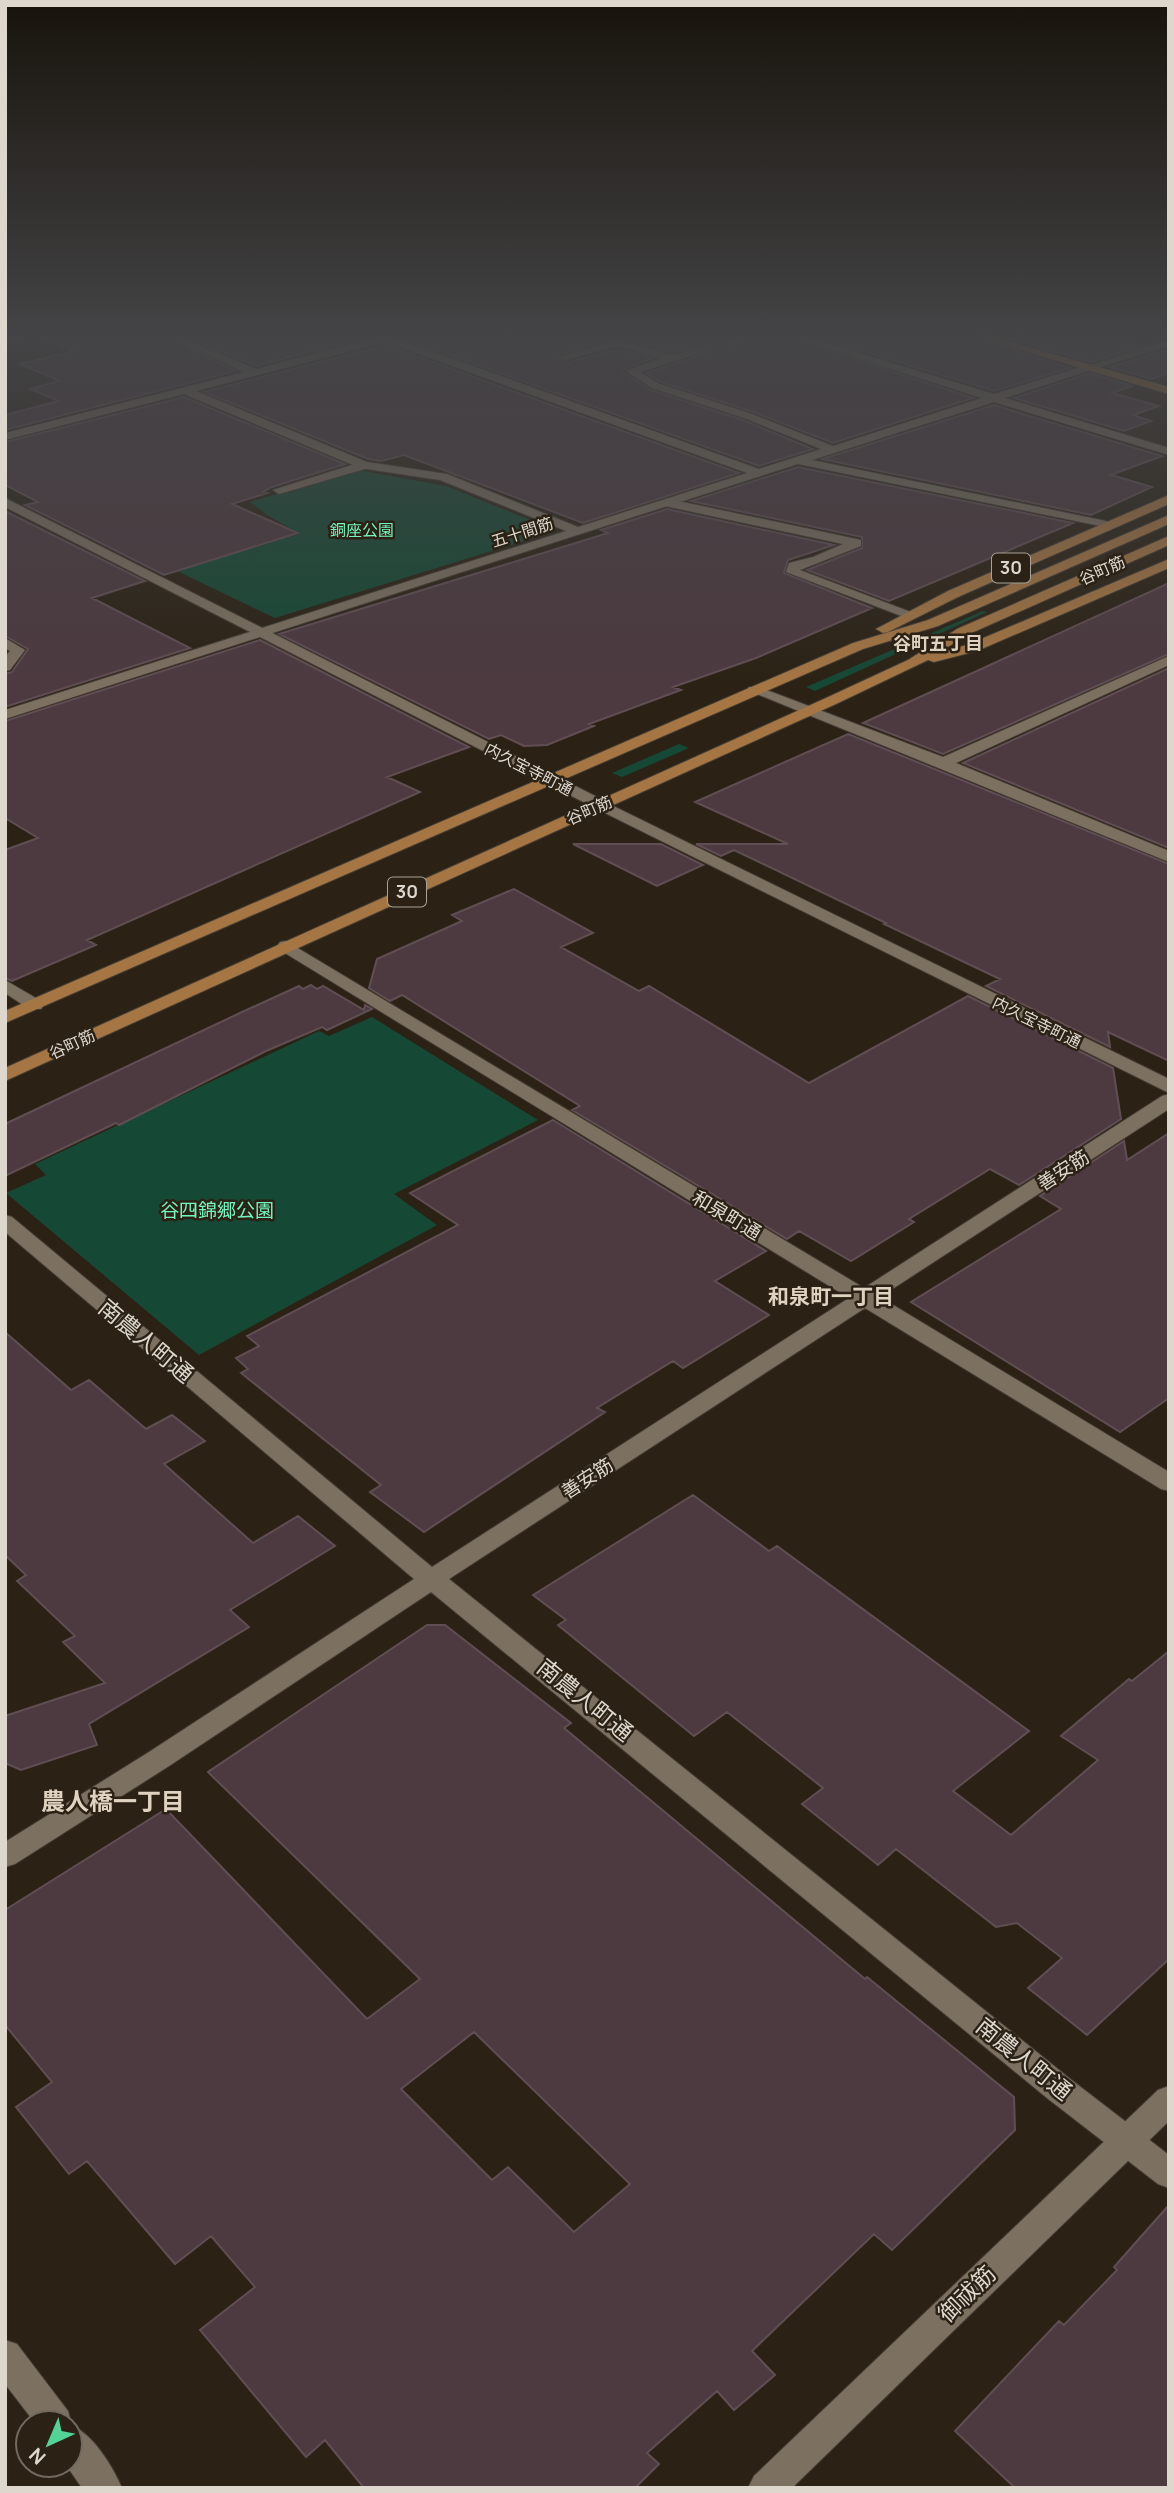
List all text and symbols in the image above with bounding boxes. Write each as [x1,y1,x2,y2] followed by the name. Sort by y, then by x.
[488,512,556,552] street label: 五十間筋
[330,519,394,541] park label: 銅座公園
[1076,550,1128,590] street label: 谷町筋
[992,554,1030,582] road number: 30
[893,631,983,655] district label: 谷町五丁目
[481,737,577,801] street label: 内久宝寺町通
[563,790,615,830] street label: 谷町筋
[388,878,426,906] road number: 30
[989,991,1085,1053] street label: 内久宝寺町通
[46,1024,98,1064] street label: 谷町筋
[1032,1144,1094,1196] street label: 善安筋
[688,1184,766,1246] street label: 和泉町通
[160,1197,274,1223] park label: 谷四錦郷公園
[768,1282,894,1310] district label: 和泉町一丁目
[92,1291,201,1389] street label: 南農人町通
[556,1452,618,1504] street label: 善安筋
[531,1651,640,1748] street label: 南農人町通
[41,1784,185,1817] district label: 農人橋一丁目
[970,2010,1079,2107] street label: 南農人町通
[930,2258,1002,2329] street label: 御祓筋
[14,2409,84,2479] north arrow
[23,2442,51,2470] text: N

